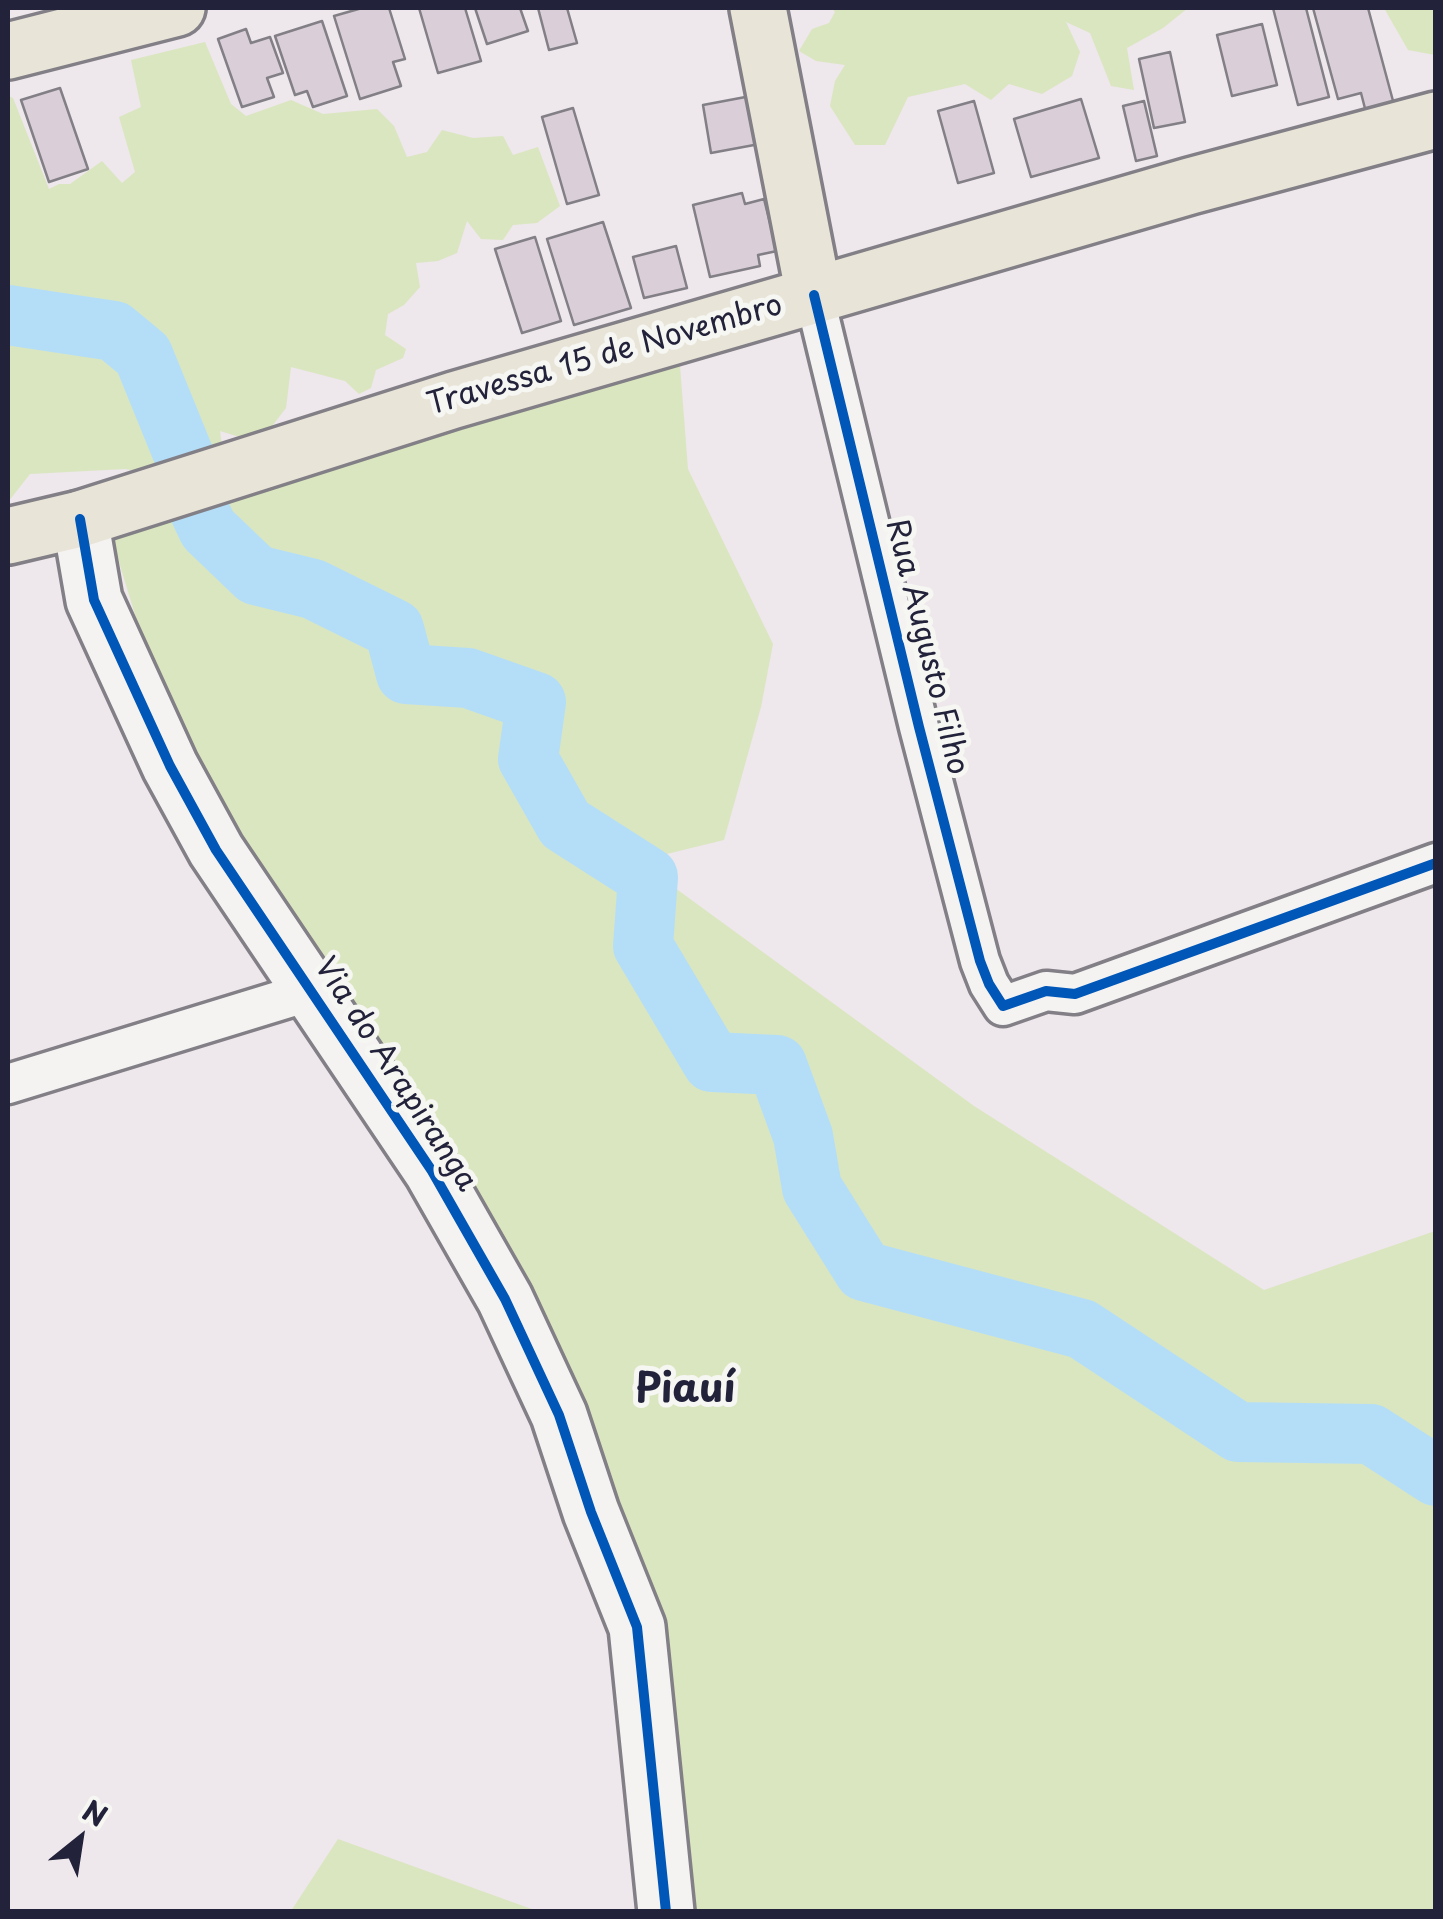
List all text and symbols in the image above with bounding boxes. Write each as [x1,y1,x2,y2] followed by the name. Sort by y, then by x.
[423,288,787,424] street label: Travessa 15 de Novembro
[877,516,975,778] street label: Rua Augusto Filho
[306,951,484,1199] street label: Via do Arapiranga
[635,1367,735,1415] district label: Piauí
[75,1788,116,1837] text: N
[30,1789,130,1889] north arrow

